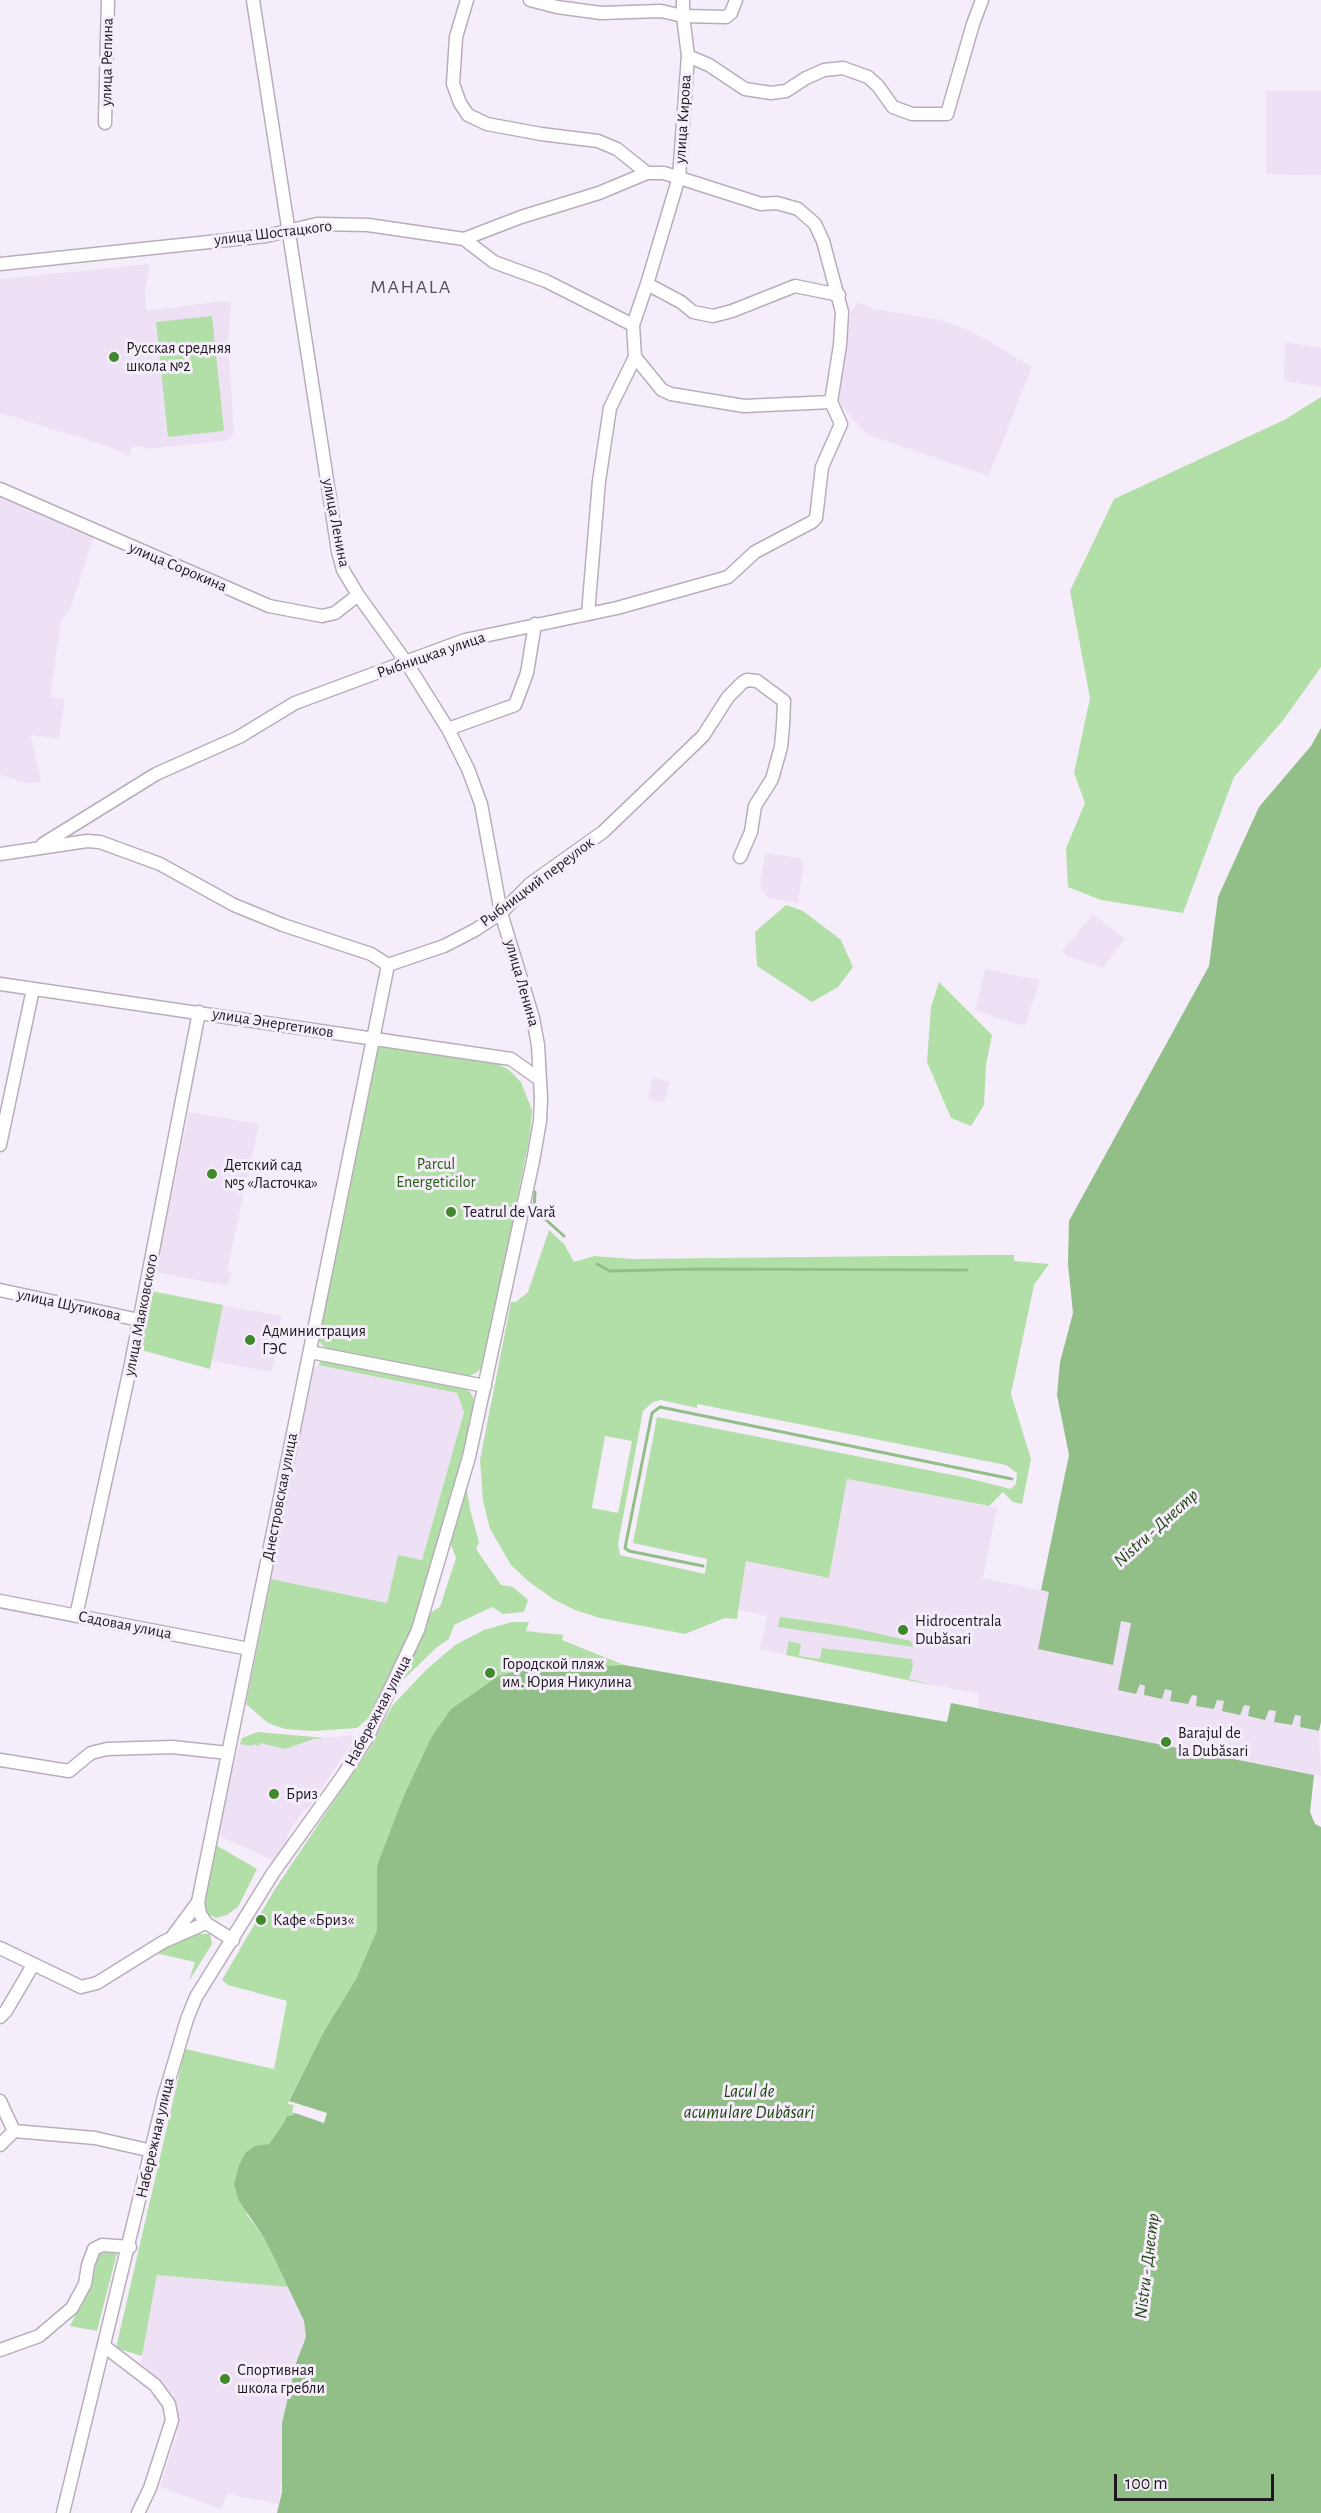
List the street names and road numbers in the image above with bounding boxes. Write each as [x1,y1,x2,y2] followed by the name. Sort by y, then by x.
[97,18,117,106] street label: улица Репина
[670,74,696,164] street label: улица Кирова
[213,216,333,250] street label: улица Шостацкого
[318,477,354,569] street label: улица Ленина
[126,538,230,596] street label: улица Сорокина
[374,627,488,683] street label: Рыбницкая улица
[476,833,598,931] street label: Рыбницкий переулок
[500,937,544,1029] street label: улица Ленина
[211,1004,335,1042] street label: улица Энергетиков
[120,1252,162,1378] street label: улица Маяковского
[15,1285,123,1325] street label: улица Шутикова
[258,1431,302,1563] street label: Днестровская улица
[77,1607,173,1643] street label: Садовая улица
[341,1652,415,1770] street label: Набережная улица
[132,2076,178,2200] street label: Набережная улица

